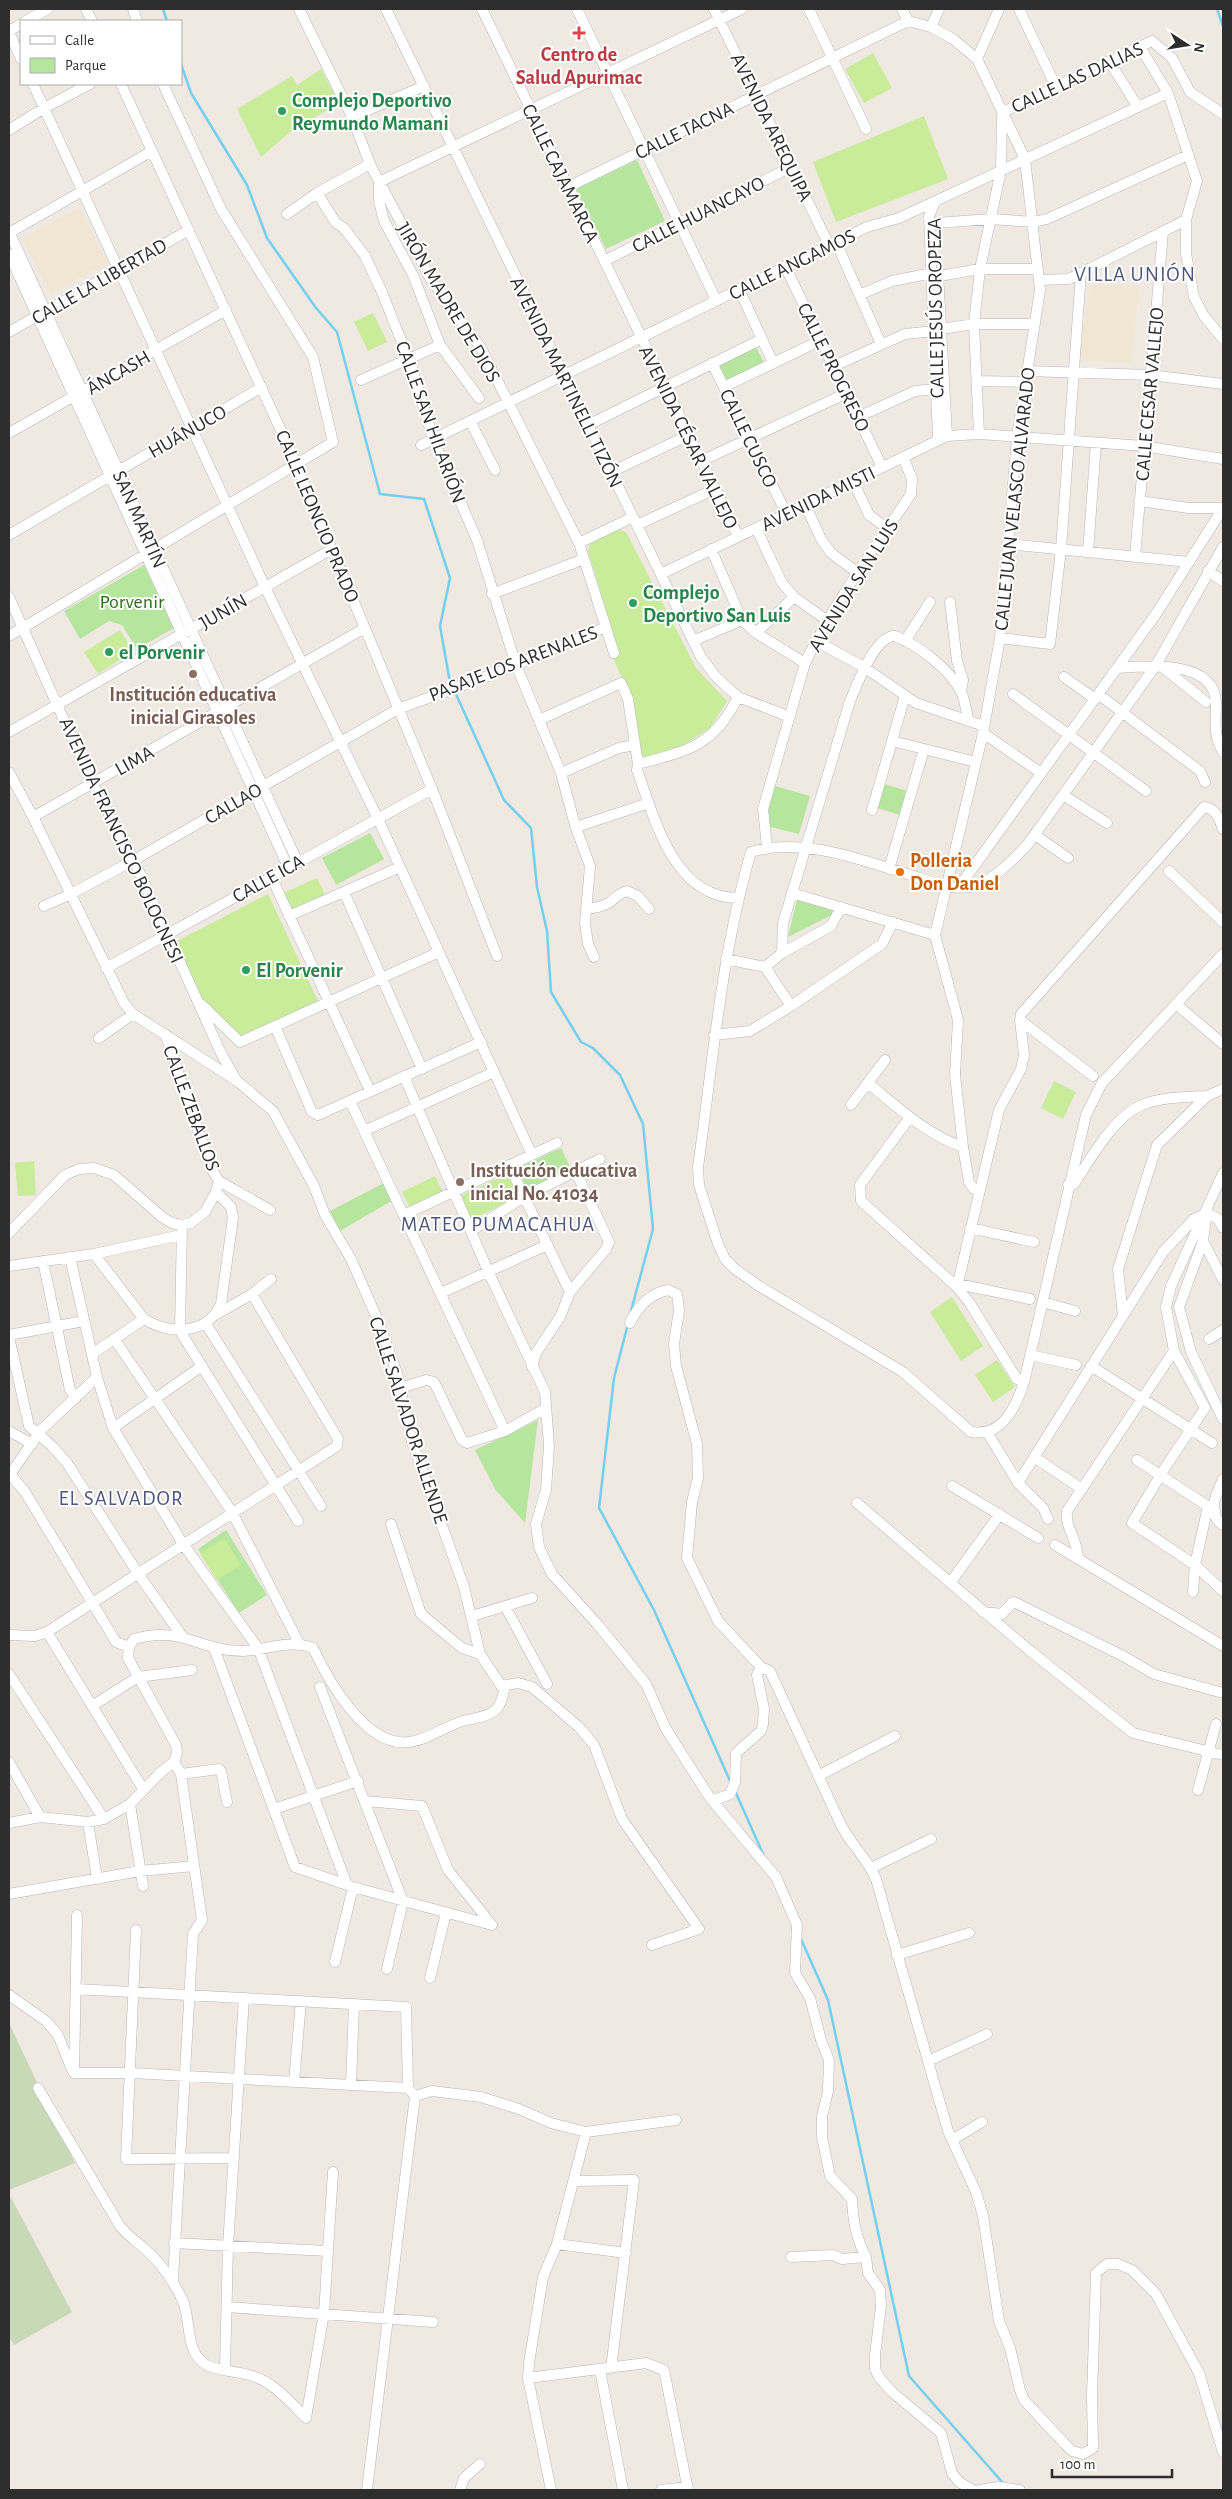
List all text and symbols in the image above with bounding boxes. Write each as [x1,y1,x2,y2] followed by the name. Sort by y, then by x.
[20,20,182,85] legend
[1162,20,1212,70] north arrow
[572,26,586,40] marker: Centro de Salud Apurimac
[65,33,94,48] text: Calle
[1008,39,1146,117] street label: CALLE LAS DALIAS
[1191,41,1207,54] text: N
[516,45,643,88] place label: Centro de Salud Apurimac
[727,50,816,205] street label: AVENIDA AREQUIPA
[65,58,106,73] text: Parque
[292,91,452,134] place label: Complejo Deportivo Reymundo Mamani
[632,98,737,163] street label: CALLE TACNA
[518,101,602,246] street label: CALLE CAJAMARCA
[276,105,288,117] marker: Complejo Deportivo Reymundo Mamani
[629,173,768,257] street label: CALLE HUANCAYO
[923,217,948,398] street label: CALLE JESÚS OROPEZA
[393,219,505,386] street label: JIRÓN MADRE DE DIOS
[726,226,859,304] street label: CALLE ANGAMOS
[29,235,171,329] street label: CALLE LA LIBERTAD
[1074,262,1196,285] district label: VILLA UNIÓN
[506,273,627,491] street label: AVENIDA MARTINELLI TIZÓN
[793,300,873,435] street label: CALLE PROGRESO
[1132,306,1168,482] street label: CALLE CESAR VALLEJO
[391,338,470,506] street label: CALLE SAN HILARIÓN
[635,342,742,532] street label: AVENIDA CÉSAR VALLEJO
[83,346,154,399] street label: ÁNCASH
[991,366,1039,632] street label: CALLE JUAN VELASCO ALVARADO
[716,386,781,491] street label: CALLE CUSCO
[144,401,230,462] street label: HUÁNUCO
[272,427,362,606] street label: CALLE LEONCIO PRADO
[758,463,879,535] street label: AVENIDA MISTI
[109,467,170,571] street label: SAN MARTÍN
[805,516,903,655] street label: AVENIDA SAN LUIS
[643,583,791,626] place label: Complejo Deportivo San Luis
[196,589,251,633] street label: JUNÍN
[100,592,165,612] park label: Porvenir
[627,597,639,609] marker: Complejo Deportivo San Luis
[426,623,601,705] street label: PASAJE LOS ARENALES
[119,643,205,663] place label: el Porvenir
[103,646,115,658] marker: el Porvenir
[187,668,199,680] marker: Institución educativa inicial Girasoles
[109,685,277,728] place label: Institución educativa inicial Girasoles
[55,714,187,966] street label: AVENIDA FRANCISCO BOLOGNESI
[112,742,158,780] street label: LIMA
[201,780,266,828] street label: CALLAO
[229,851,308,907] street label: CALLE ICA
[910,851,999,894] place label: Polleria Don Daniel
[894,866,906,878] marker: Polleria Don Daniel
[256,961,343,981] place label: El Porvenir
[240,964,252,976] marker: El Porvenir
[159,1043,223,1174] street label: CALLE ZEBALLOS
[470,1161,638,1204] place label: Institución educativa inicial No. 41034
[454,1176,466,1188] marker: Institución educativa inicial No. 41034
[401,1214,595,1235] district label: MATEO PUMACAHUA
[365,1314,451,1527] street label: CALLE SALVADOR ALLENDE
[58,1488,184,1509] district label: EL SALVADOR
[1052,2446,1172,2478] scale bar
[1060,2457,1095,2472] text: 100 m

